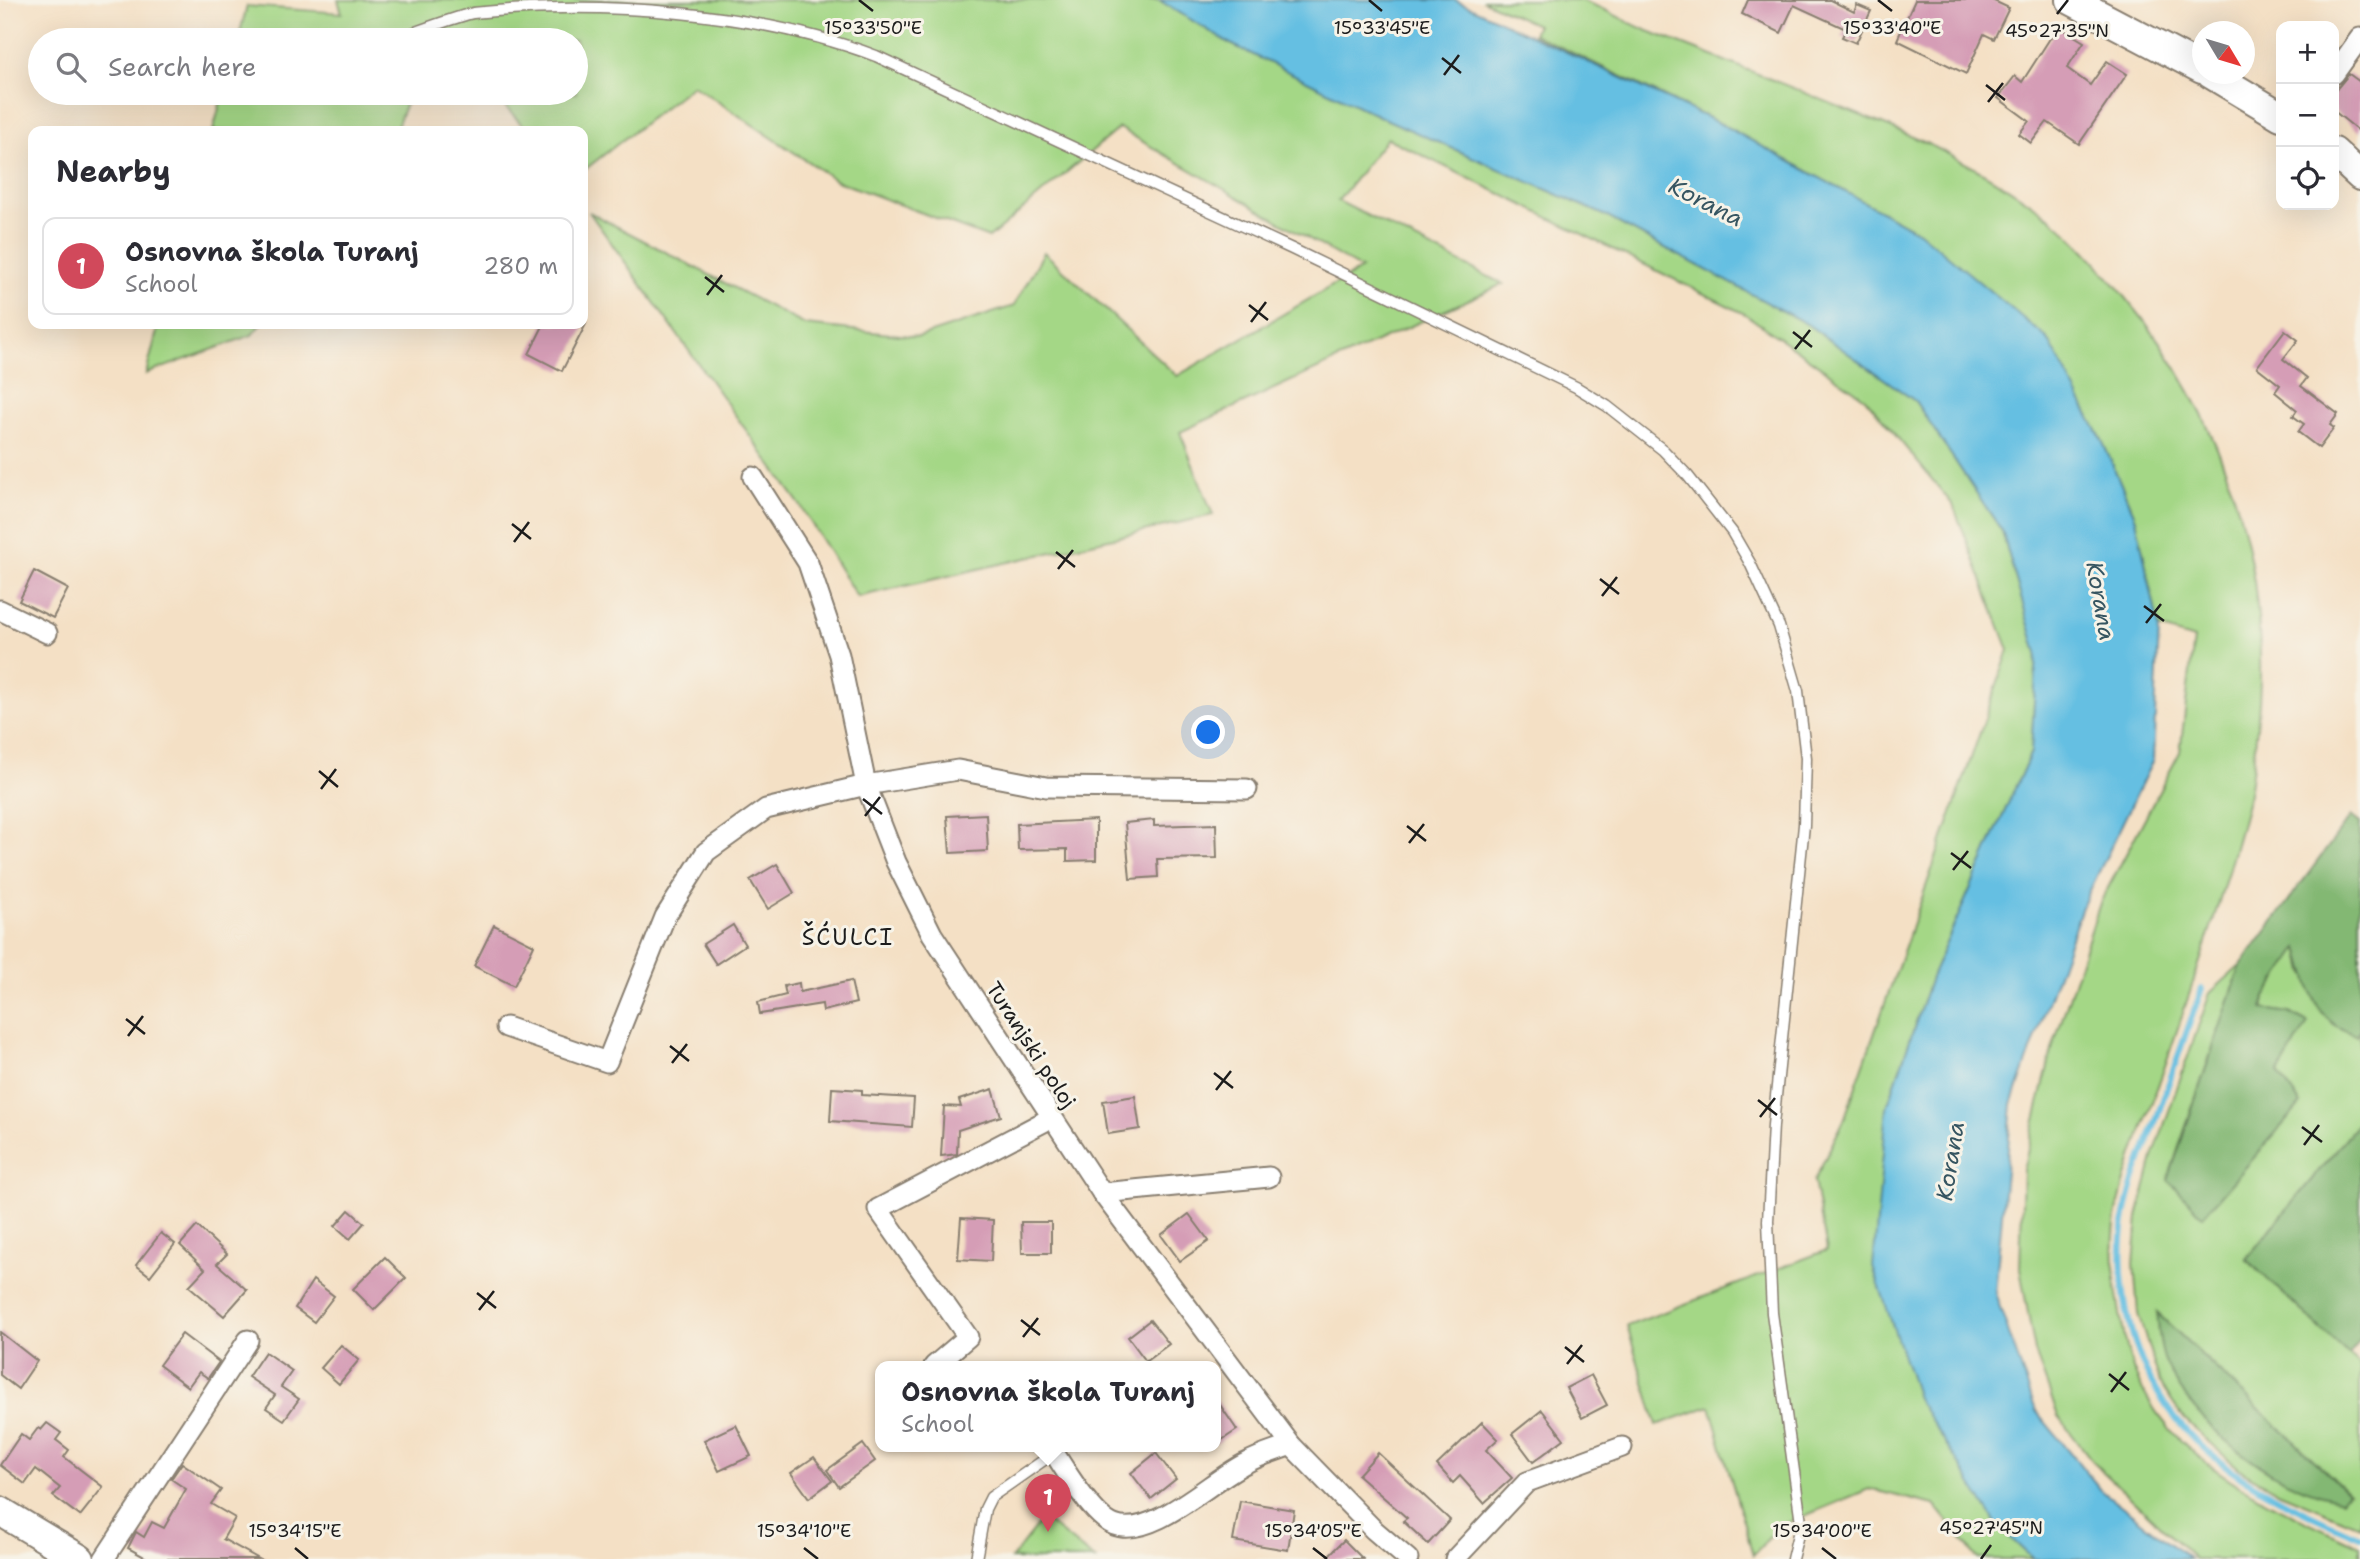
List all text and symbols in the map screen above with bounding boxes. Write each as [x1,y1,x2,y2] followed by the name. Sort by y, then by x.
[824,16,922,40] text: 15°33'50"E
[1334,16,1430,40] text: 15°33'45"E
[1843,16,1941,40] text: 15°33'40"E
[2005,19,2109,43] text: 45°27'35"N
[2192,21,2255,84] north arrow
[2276,21,2339,210] map controls
[2276,21,2339,84] button: +
[28,28,588,105] search box
[52,48,90,86] icon: search
[108,49,257,84] text: Search here
[2276,84,2339,147] button: −
[2276,147,2339,210] button: locate
[56,151,171,192] text: Nearby
[1664,171,1748,233] water label: Korana
[125,234,419,269] text: Osnovna škola Turanj
[76,251,86,281] text: 1
[483,251,558,281] text: 280 m
[125,269,197,299] text: School
[2079,559,2123,643] water label: Korana
[1191,715,1225,749] your location
[802,921,894,952] district label: ŠĆULCI
[980,976,1082,1114] street label: Turanjski poloj
[1929,1119,1971,1203] water label: Korana
[875,1361,1221,1452] popup
[901,1374,1195,1409] text: Osnovna škola Turanj
[901,1409,974,1439] text: School
[1025,1474,1071,1532] pin: 1
[1939,1516,2043,1540] text: 45°27'45"N
[249,1519,341,1543] text: 15°34'15"E
[757,1519,851,1543] text: 15°34'10"E
[1264,1519,1362,1543] text: 15°34'05"E
[1772,1519,1872,1543] text: 15°34'00"E

